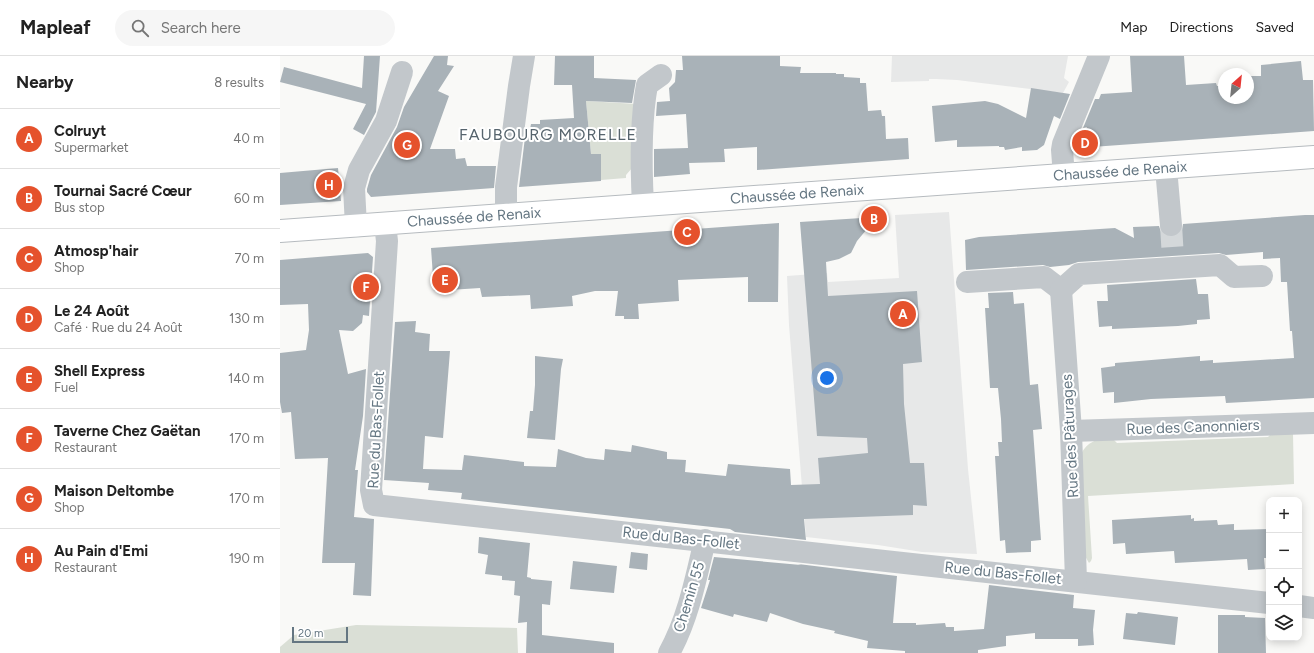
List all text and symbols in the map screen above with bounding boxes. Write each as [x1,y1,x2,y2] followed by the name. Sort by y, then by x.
[115,10,395,46] search box
[20,16,91,39] text: Mapleaf
[129,17,151,39] icon: search
[161,19,241,37] text: Search here
[1120,19,1148,36] text: Map
[1170,19,1233,36] text: Directions
[1255,19,1294,36] text: Saved
[1218,68,1254,104] north arrow
[16,72,74,92] text: Nearby
[214,75,264,90] text: 8 results
[54,122,106,140] text: Colruyt
[459,125,637,144] district label: FAUBOURG MORELLE
[1072,128,1098,158] pin: D
[394,130,420,160] pin: G
[24,131,34,146] text: A
[233,131,264,146] text: 40 m
[54,140,129,155] text: Supermarket
[1052,157,1188,185] street label: Chaussée de Renaix
[316,170,342,200] pin: H
[729,180,865,208] street label: Chaussée de Renaix
[54,182,192,200] text: Tournai Sacré Cœur
[25,191,33,206] text: B
[234,191,264,206] text: 60 m
[54,200,105,215] text: Bus stop
[406,203,542,231] street label: Chaussée de Renaix
[861,204,887,234] pin: B
[674,217,700,247] pin: C
[54,242,138,260] text: Atmosp'hair
[24,251,34,266] text: C
[234,251,264,266] text: 70 m
[54,260,84,275] text: Shop
[432,265,458,295] pin: E
[353,272,379,302] pin: F
[890,299,916,329] pin: A
[54,302,130,320] text: Le 24 Août
[24,311,34,326] text: D
[229,311,264,326] text: 130 m
[54,320,182,335] text: Café · Rue du 24 Août
[54,362,145,380] text: Shell Express
[817,368,837,388] your location
[364,370,388,489] street label: Rue du Bas-Follet
[25,371,33,386] text: E
[228,371,264,386] text: 140 m
[1058,373,1082,499] street label: Rue des Pâturages
[54,380,78,395] text: Fuel
[1126,416,1260,438] street label: Rue des Canonniers
[54,422,200,440] text: Taverne Chez Gaëtan
[25,431,33,446] text: F
[229,431,264,446] text: 170 m
[54,440,117,455] text: Restaurant
[54,482,174,500] text: Maison Deltombe
[24,491,34,506] text: G
[229,491,264,506] text: 170 m
[1266,497,1302,641] map controls
[1266,497,1302,533] button: +
[54,500,84,515] text: Shop
[621,523,741,553] street label: Rue du Bas-Follet
[1266,533,1302,569] button: −
[54,542,148,560] text: Au Pain d'Emi
[24,551,34,566] text: H
[229,551,264,566] text: 190 m
[943,558,1063,588] street label: Rue du Bas-Follet
[670,559,708,635] street label: Chemin 55
[54,560,117,575] text: Restaurant
[1266,569,1302,605] button: locate
[1266,605,1302,641] button: layers
[292,625,348,644] scale bar
[298,627,323,640] text: 20 m

